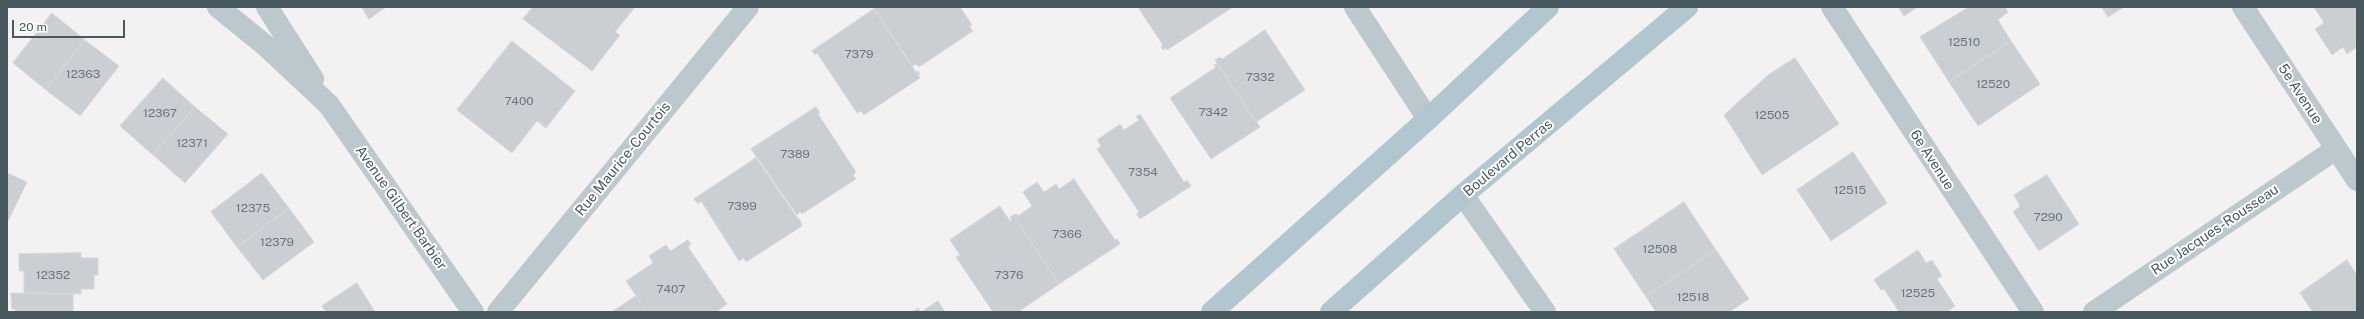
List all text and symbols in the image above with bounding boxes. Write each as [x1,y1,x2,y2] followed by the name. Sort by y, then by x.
[14,12,127,38] scale bar
[19,20,47,34] text: 20 m
[1948,35,1980,49] house number: 12510
[845,47,873,61] house number: 7379
[2274,61,2326,127] street label: 5e Avenue
[66,67,100,81] house number: 12363
[1245,70,1275,84] house number: 7332
[1976,77,2010,91] house number: 12520
[504,94,534,108] house number: 7400
[572,99,674,219] street label: Rue Maurice-Courtois
[1198,105,1228,119] house number: 7342
[143,106,177,120] house number: 12367
[1755,108,1789,122] house number: 12505
[1460,116,1556,200] street label: Boulevard Perras
[1906,127,1958,193] street label: 6e Avenue
[176,136,208,150] house number: 12371
[352,143,450,273] street label: Avenue Gilbert Barbier
[780,147,810,161] house number: 7389
[1128,165,1158,179] house number: 7354
[2148,181,2282,279] street label: Rue Jacques-Rousseau
[1834,183,1866,197] house number: 12515
[727,199,757,213] house number: 7399
[236,201,270,215] house number: 12375
[2033,210,2063,224] house number: 7290
[1052,227,1082,241] house number: 7366
[260,235,294,249] house number: 12379
[1643,242,1677,256] house number: 12508
[36,268,70,282] house number: 12352
[995,268,1023,282] house number: 7376
[657,282,685,296] house number: 7407
[1901,286,1935,300] house number: 12525
[1677,290,1709,304] house number: 12518

